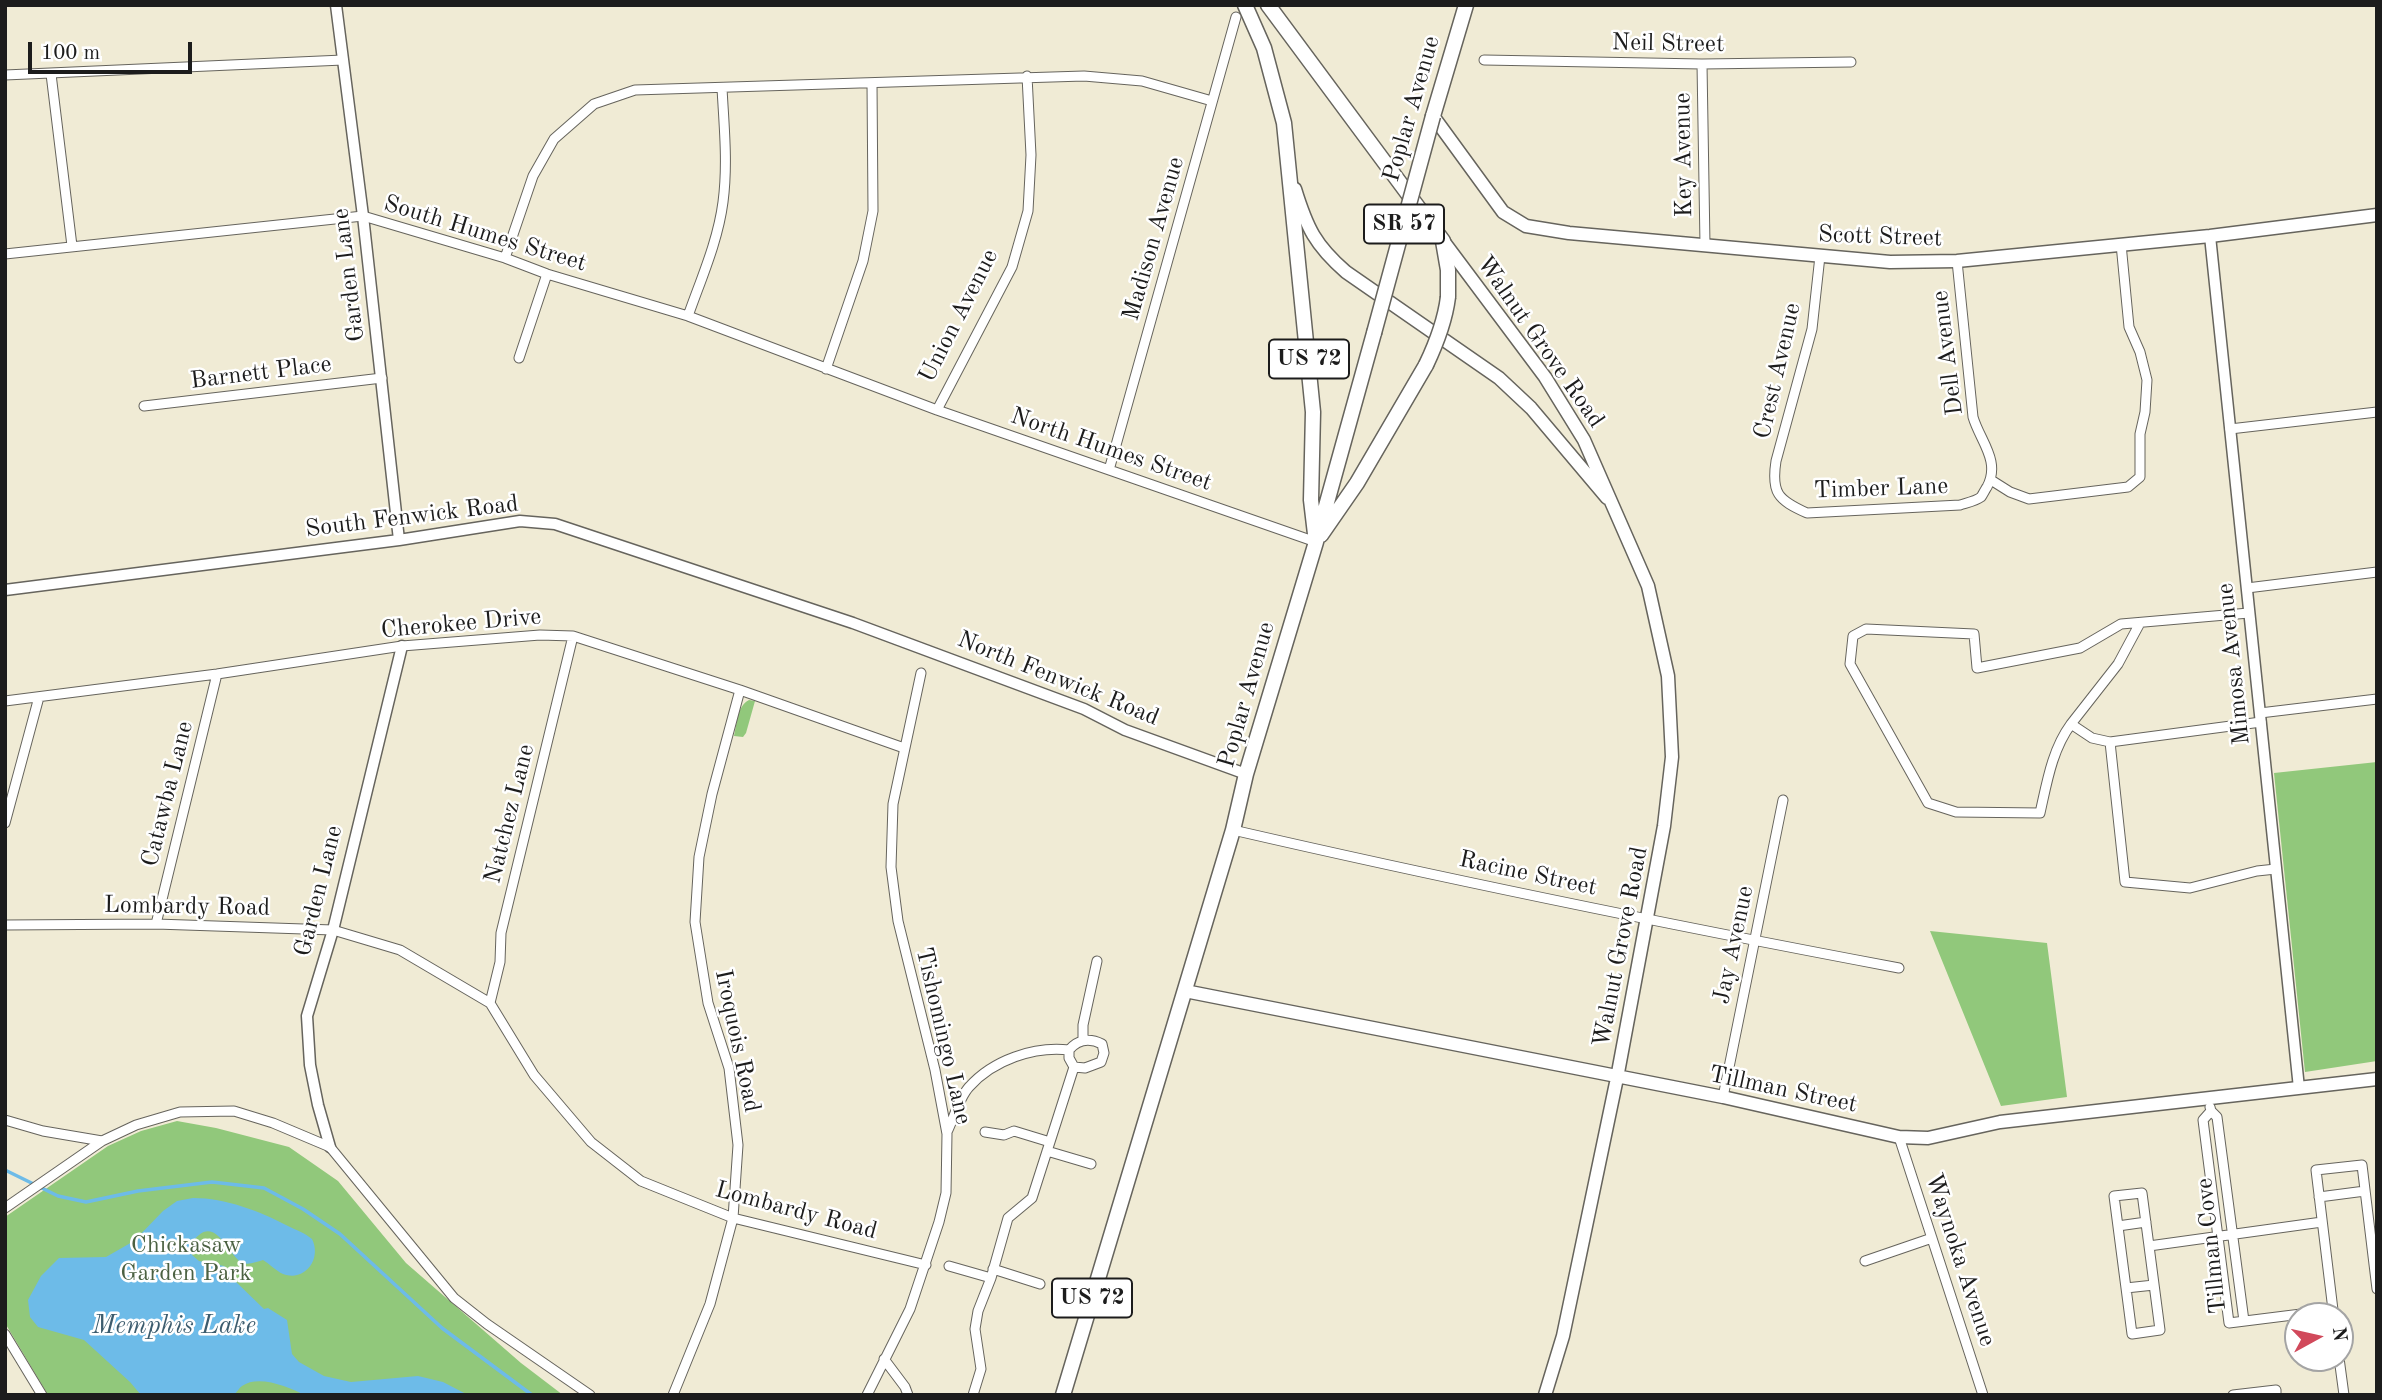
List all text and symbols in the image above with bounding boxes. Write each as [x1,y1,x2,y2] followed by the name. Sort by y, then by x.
[32,28,196,72] scale bar
[1611,29,1725,59] street label: Neil Street
[1377,33,1447,185] street label: Poplar Avenue
[41,43,100,64] text: 100 m
[1669,92,1699,218] street label: Key Avenue
[1117,154,1191,324] street label: Madison Avenue
[380,189,590,279] street label: South Humes Street
[1364,204,1444,244] road number: SR 57
[327,207,371,343] street label: Garden Lane
[1817,220,1943,254] street label: Scott Street
[913,244,1005,388] street label: Union Avenue
[1470,250,1610,434] street label: Walnut Grove Road
[1926,289,1970,417] street label: Dell Avenue
[1748,300,1808,442] street label: Crest Avenue
[1269,340,1349,378] road number: US 72
[189,350,333,396] street label: Barnett Place
[1007,402,1215,498] street label: North Humes Street
[1813,472,1949,506] street label: Timber Lane
[304,490,520,544] street label: South Fenwick Road
[2211,582,2257,746] street label: Mimosa Avenue
[380,603,542,645] street label: Cherokee Drive
[1212,619,1282,771] street label: Poplar Avenue
[953,625,1163,733] street label: North Fenwick Road
[136,718,200,870] street label: Catawba Lane
[479,741,541,887] street label: Natchez Lane
[289,822,349,960] street label: Garden Lane
[1587,844,1655,1050] street label: Walnut Grove Road
[1456,845,1600,903] street label: Racine Street
[1707,883,1761,1007] street label: Jay Avenue
[104,891,270,923] street label: Lombardy Road
[909,945,977,1127] street label: Tishomingo Lane
[708,967,766,1115] street label: Iroquois Road
[1706,1060,1860,1120] street label: Tillman Street
[1918,1170,2002,1350] street label: Waynoka Avenue
[712,1176,880,1246] street label: Lombardy Road
[2191,1176,2233,1316] street label: Tillman Cove
[120,1232,252,1288] park label: Chickasaw Garden Park
[1052,1278,1132,1317] road number: US 72
[2284,1302,2354,1372] north arrow
[92,1310,256,1342] water label: Memphis Lake
[2328,1326,2349,1343] text: N

